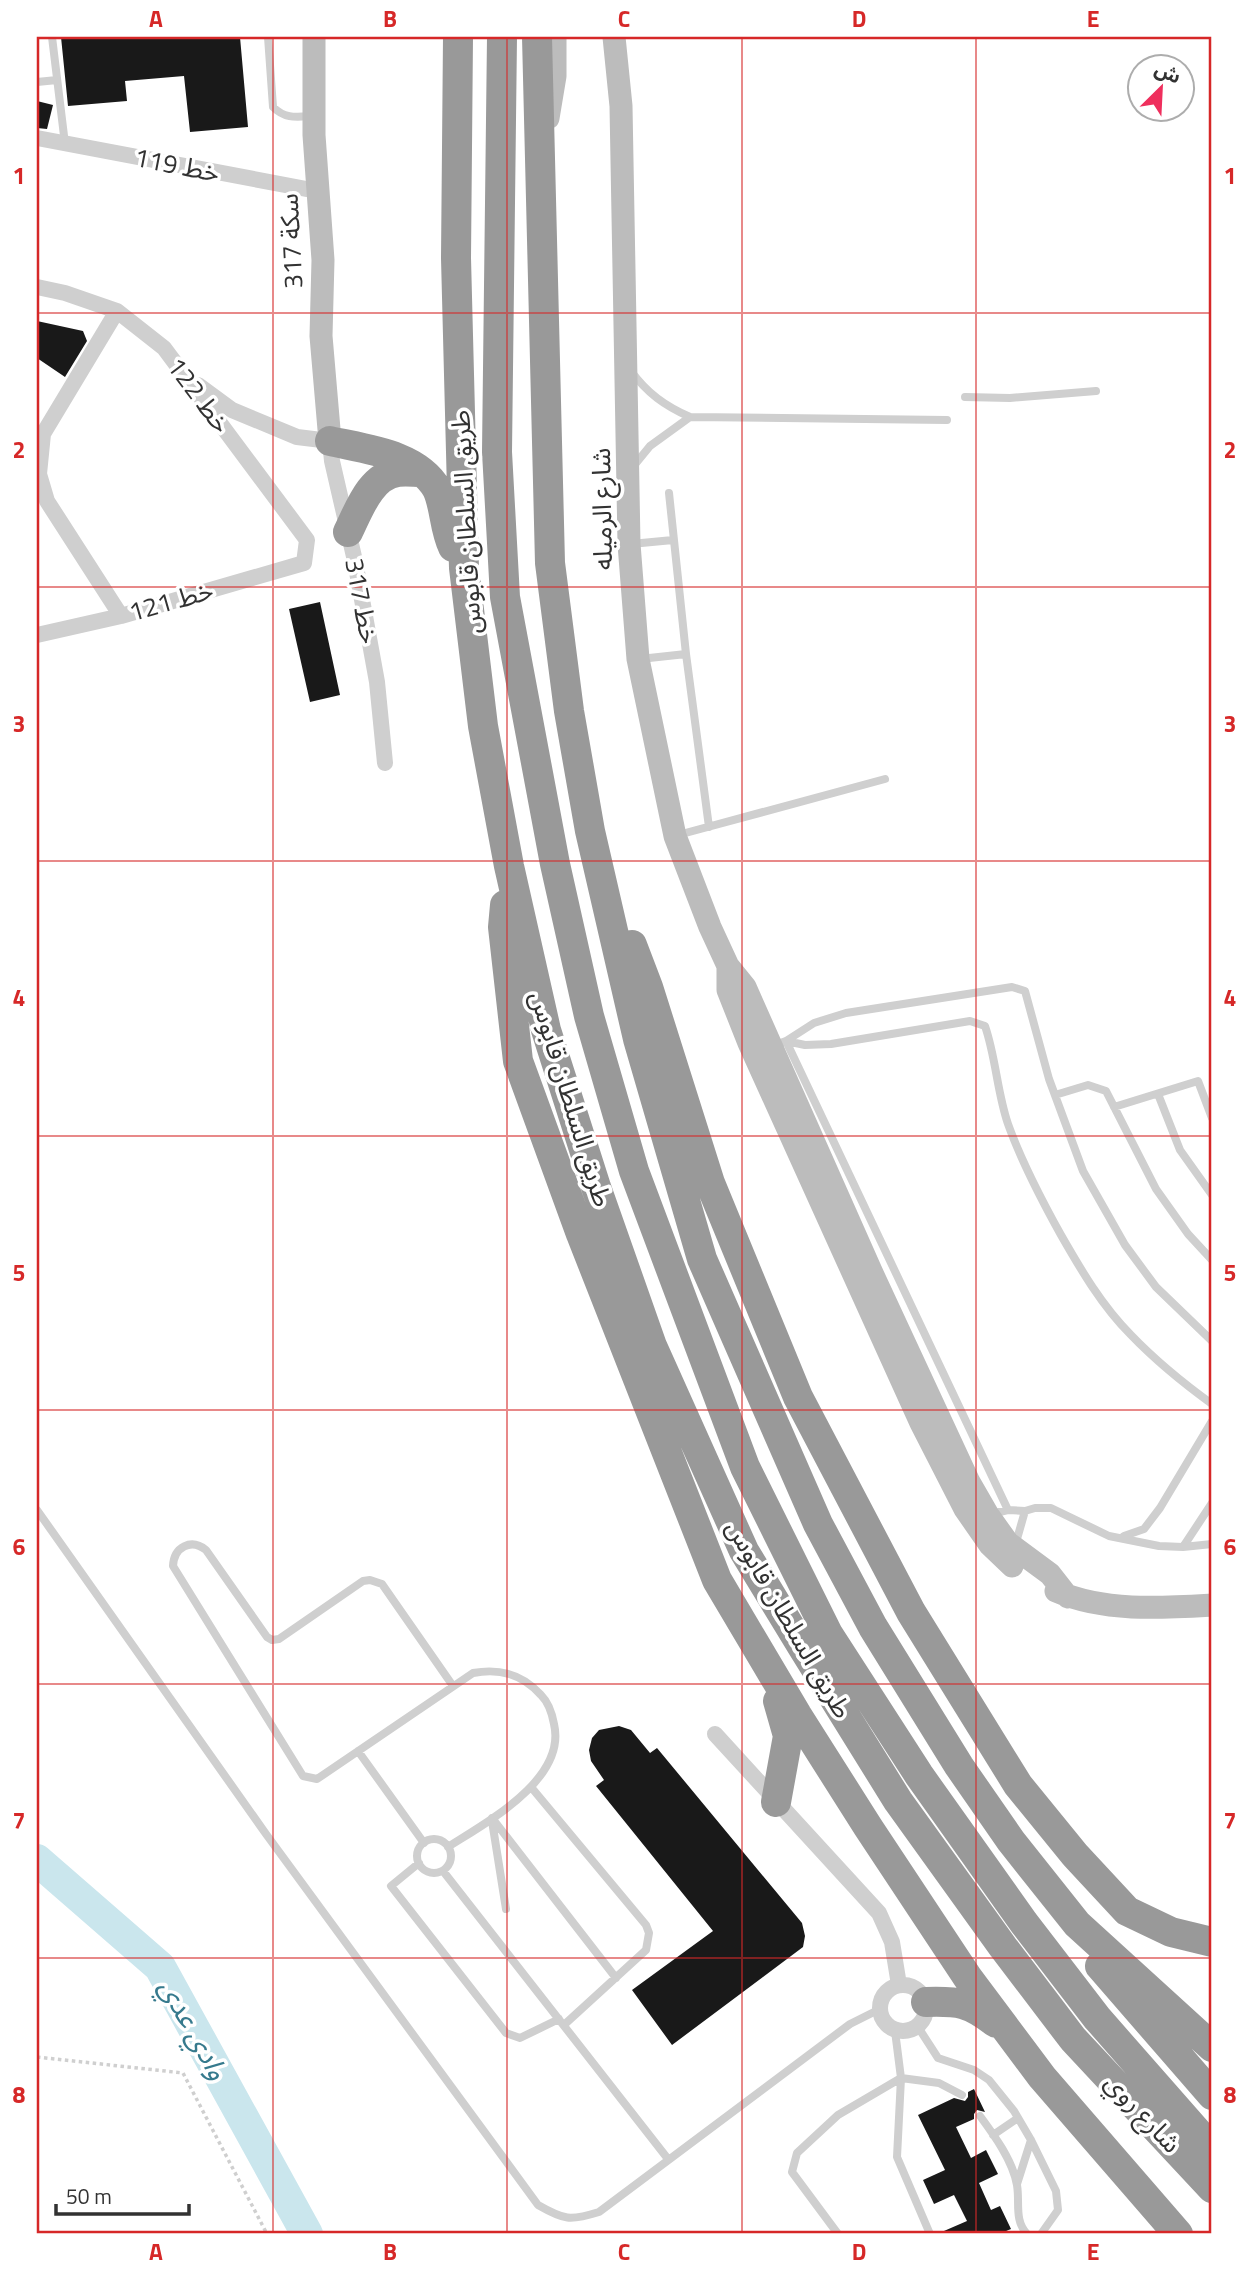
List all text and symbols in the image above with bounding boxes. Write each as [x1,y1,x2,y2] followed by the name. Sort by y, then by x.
[149,1,163,36] text: A
[383,1,397,36] text: B
[618,1,630,36] text: C
[852,1,866,36] text: D
[1087,1,1099,36] text: E
[1126,52,1196,122] north arrow
[1150,53,1186,91] text: ش
[131,137,223,192] street label: خط 119
[13,158,25,193] text: 1
[1224,158,1236,193] text: 1
[269,192,312,290] street label: سكة 317
[158,348,241,441] street label: خط 122
[440,409,491,635] street label: طريق السلطان قابوس
[13,432,25,467] text: 2
[1224,432,1236,467] text: 2
[581,447,622,571] street label: شارع الرميله
[335,555,390,647] street label: خط 317
[124,570,218,631] street label: خط 121
[13,706,25,741] text: 3
[1224,706,1236,741] text: 3
[13,980,25,1015] text: 4
[1224,980,1236,1015] text: 4
[520,986,623,1212] street label: طريق السلطان قابوس
[13,1255,25,1290] text: 5
[1224,1255,1236,1290] text: 5
[717,1512,862,1725] street label: طريق السلطان قابوس
[13,1529,26,1564] text: 6
[1224,1529,1237,1564] text: 6
[13,1803,25,1838] text: 7
[1224,1803,1236,1838] text: 7
[148,1970,240,2089] water label: وادي عدي
[1095,2064,1191,2162] street label: شارع روي
[13,2077,26,2112] text: 8
[1224,2077,1237,2112] text: 8
[56,2173,189,2217] scale bar
[66,2180,112,2212] text: 50 m
[149,2234,163,2269] text: A
[383,2234,397,2269] text: B
[618,2234,630,2269] text: C
[852,2234,866,2269] text: D
[1087,2234,1099,2269] text: E

